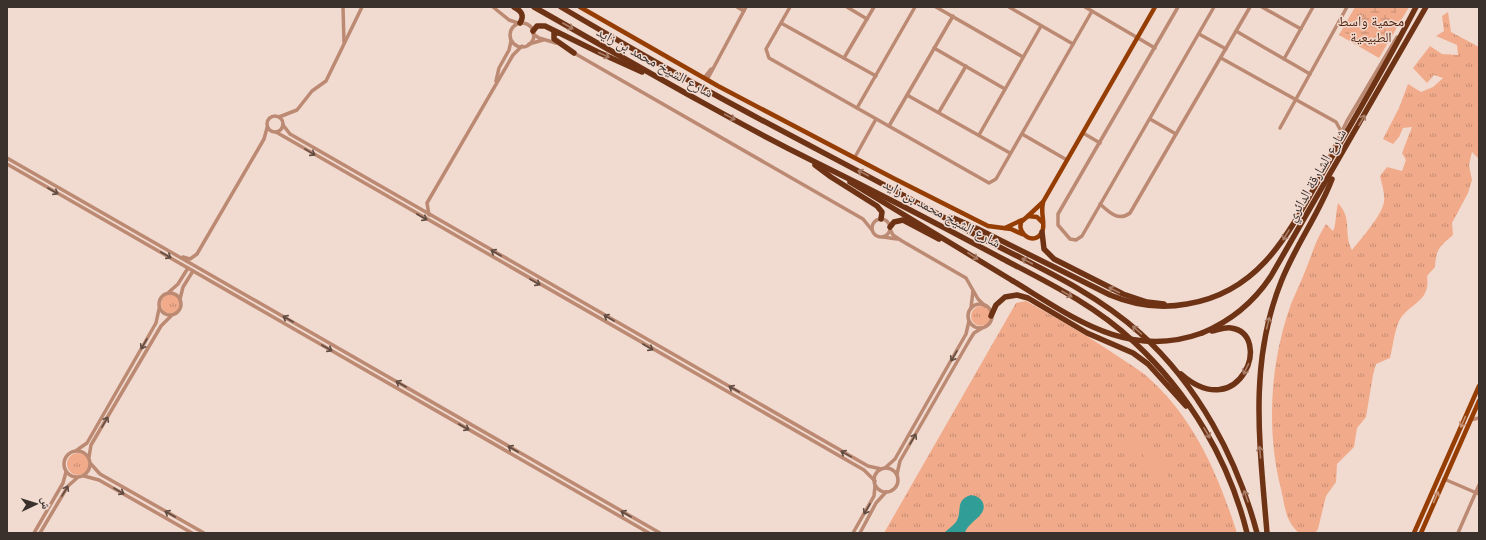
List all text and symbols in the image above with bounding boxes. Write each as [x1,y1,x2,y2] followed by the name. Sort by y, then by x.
[1338,13,1404,45] park label: محمية واسط الطبيعية
[562,23,574,31] one-way arrow
[593,23,716,102] street label: شارع الشيخ محمد بن زايد
[598,52,610,59] one-way arrow
[724,114,736,122] one-way arrow
[1358,115,1366,127] one-way arrow
[1283,126,1352,226] street label: شارع الشارقة الدائري
[304,149,316,157] one-way arrow
[858,169,870,176] one-way arrow
[880,175,1003,253] street label: شارع الشيخ محمد بن زايد
[47,187,59,195] one-way arrow
[416,214,428,222] one-way arrow
[1281,229,1289,241] one-way arrow
[490,249,502,257] one-way arrow
[160,252,172,260] one-way arrow
[967,252,978,260] one-way arrow
[1021,257,1033,264] one-way arrow
[529,278,541,286] one-way arrow
[1108,286,1120,293] one-way arrow
[1061,290,1073,298] one-way arrow
[603,313,615,321] one-way arrow
[282,315,294,323] one-way arrow
[1265,317,1272,330] one-way arrow
[1132,326,1142,335] one-way arrow
[140,338,148,350] one-way arrow
[642,343,654,351] one-way arrow
[321,345,333,353] one-way arrow
[949,350,957,362] one-way arrow
[1242,363,1249,375] one-way arrow
[395,380,407,388] one-way arrow
[728,385,740,393] one-way arrow
[1459,415,1466,427] one-way arrow
[101,416,109,428] one-way arrow
[458,423,470,431] one-way arrow
[1203,427,1211,439] one-way arrow
[909,433,917,445] one-way arrow
[508,444,520,452] one-way arrow
[1257,446,1264,459] one-way arrow
[840,450,852,458] one-way arrow
[16,484,56,524] north arrow
[61,486,69,497] one-way arrow
[113,488,125,496] one-way arrow
[1241,490,1249,502] one-way arrow
[1433,491,1440,503] one-way arrow
[38,497,52,510] text: ش
[862,503,870,515] one-way arrow
[164,509,176,517] one-way arrow
[620,509,632,517] one-way arrow

